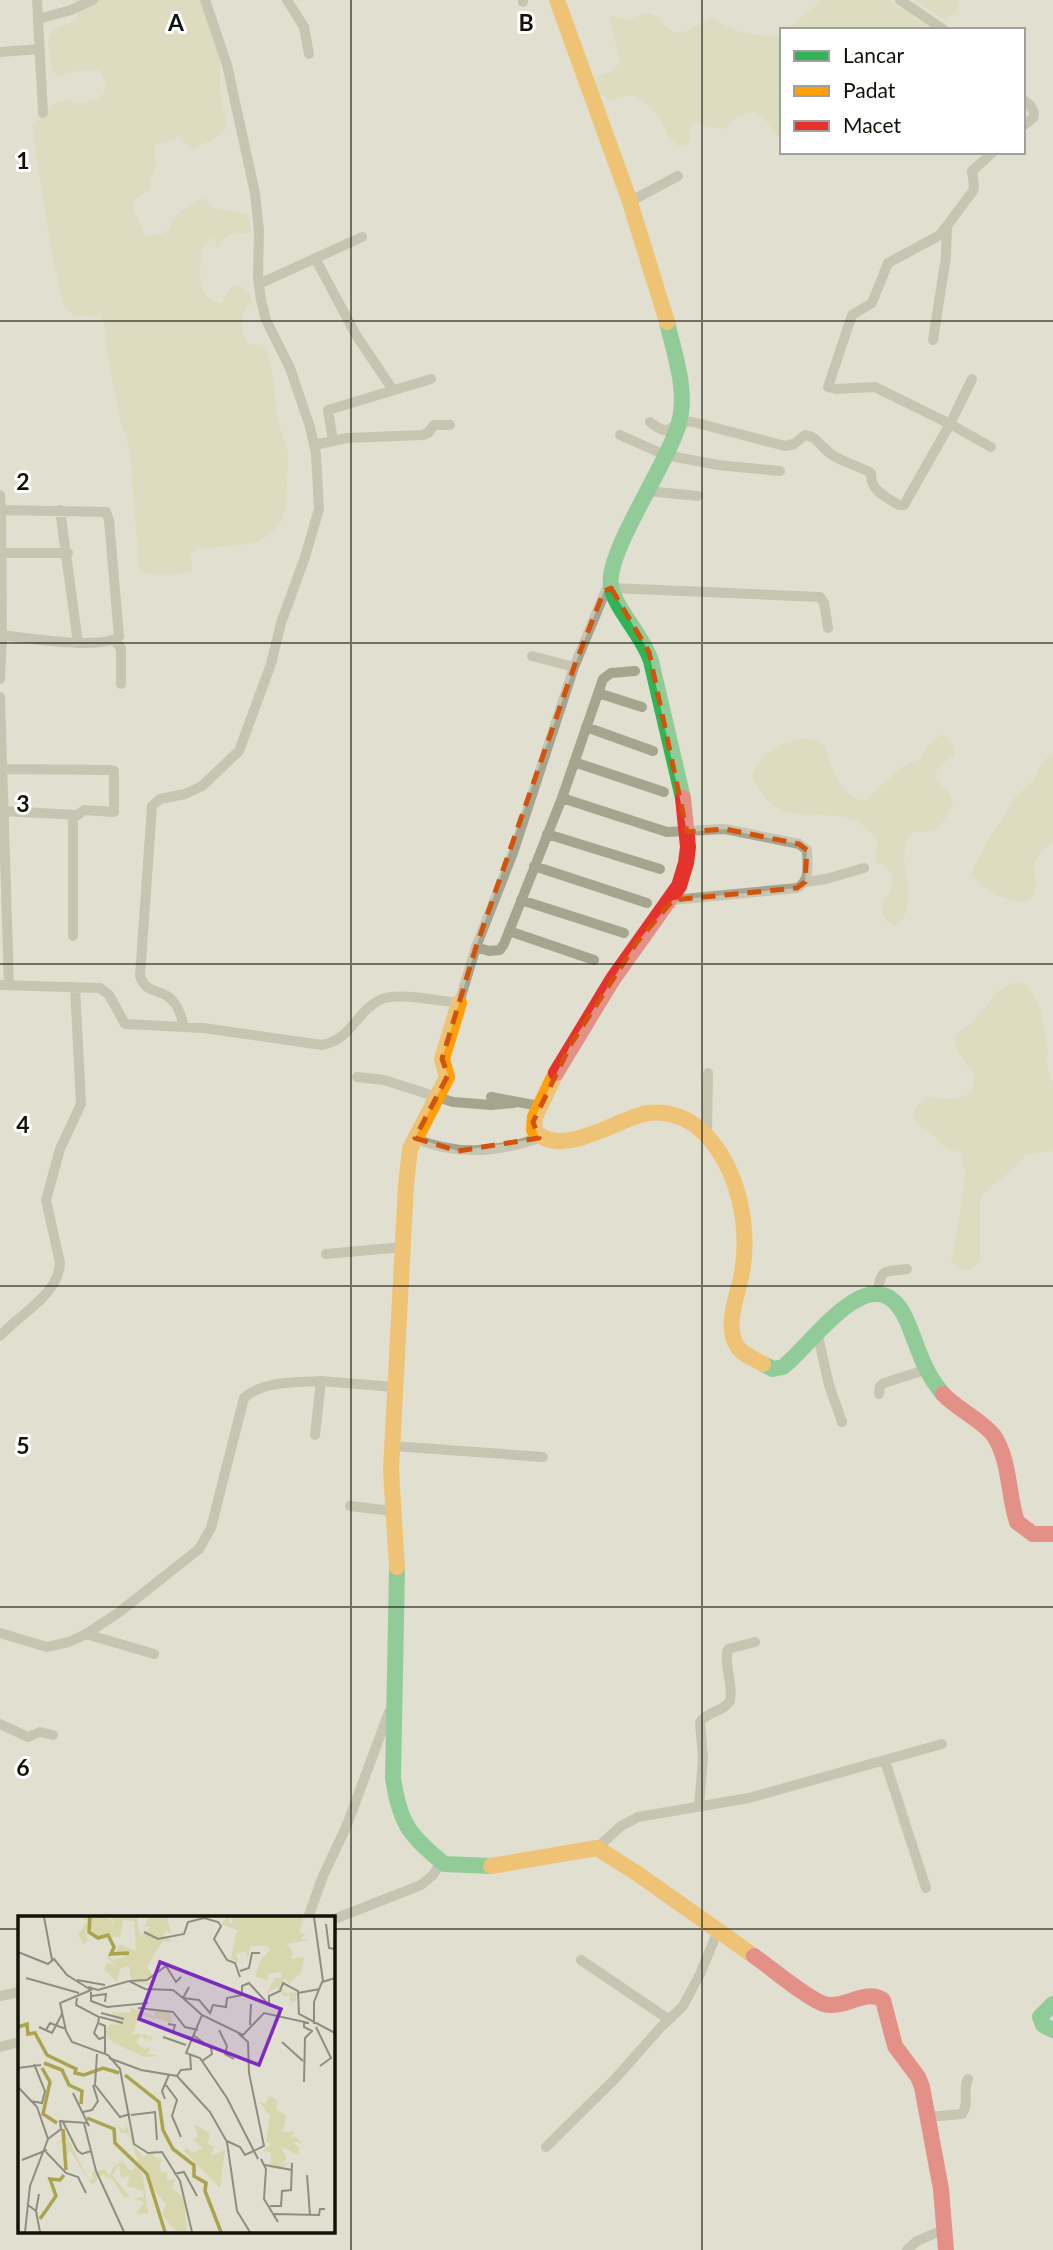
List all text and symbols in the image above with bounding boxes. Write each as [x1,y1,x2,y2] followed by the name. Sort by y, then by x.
[167,8,185,36] text: A
[518,8,534,36] text: B
[780,28,1025,154] legend
[843,42,904,67] text: Lancar
[843,77,896,102] text: Padat
[843,112,901,137] text: Macet
[16,146,30,174] text: 1
[16,467,30,495] text: 2
[16,789,30,817] text: 3
[16,1110,30,1138] text: 4
[16,1431,30,1459] text: 5
[16,1753,30,1781] text: 6
[18,1916,334,2232] inset map

